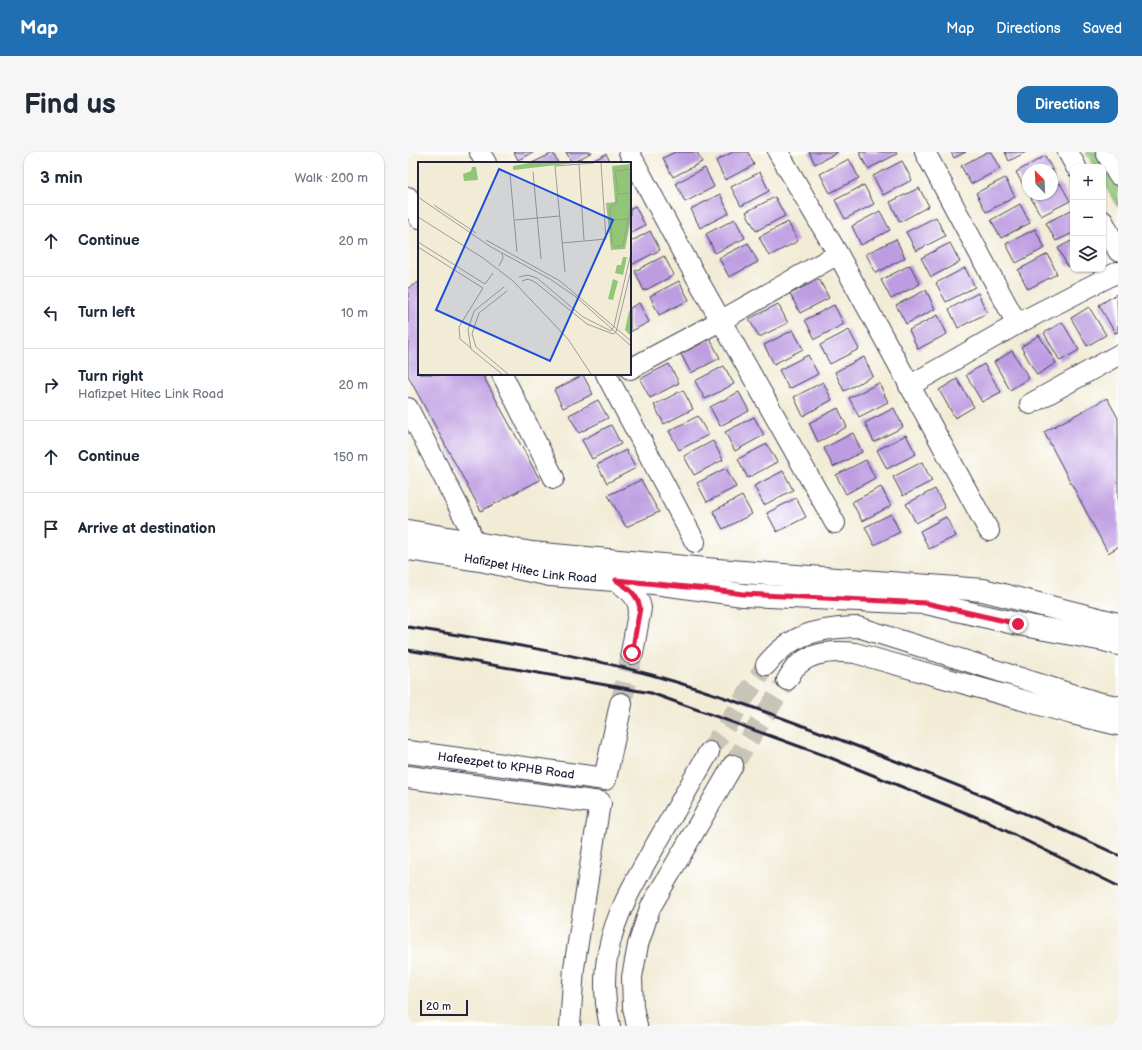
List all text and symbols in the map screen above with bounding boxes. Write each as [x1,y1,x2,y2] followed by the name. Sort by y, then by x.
[20,17,58,40] text: Map
[946,20,974,37] text: Map
[996,20,1061,37] text: Directions
[1083,20,1122,37] text: Saved
[1017,86,1118,123] button: Directions
[24,88,116,121] text: Find us
[418,162,631,375] inset map
[1022,164,1058,200] north arrow
[1070,164,1106,272] map controls
[1070,164,1106,200] button: +
[40,168,83,188] text: 3 min
[295,170,368,186] text: Walk · 200 m
[1070,200,1106,236] button: −
[40,230,62,252] icon: ahead
[78,231,140,250] text: Continue
[338,233,368,249] text: 20 m
[1070,236,1106,272] button: layers
[40,302,62,324] icon: left
[78,303,135,322] text: Turn left
[341,305,368,321] text: 10 m
[78,367,143,386] text: Turn right
[40,374,62,396] icon: right
[338,377,368,393] text: 20 m
[78,386,224,402] text: Hafizpet Hitec Link Road
[40,446,62,468] icon: ahead
[78,447,140,466] text: Continue
[334,449,368,465] text: 150 m
[40,518,62,540] icon: arrive
[78,519,216,538] text: Arrive at destination
[463,550,597,586] street label: Hafizpet Hitec Link Road
[1009,615,1027,633] route end
[623,644,641,662] route start
[437,749,576,782] street label: Hafeezpet to KPHB Road
[420,998,468,1017] scale bar
[426,1000,451,1013] text: 20 m

